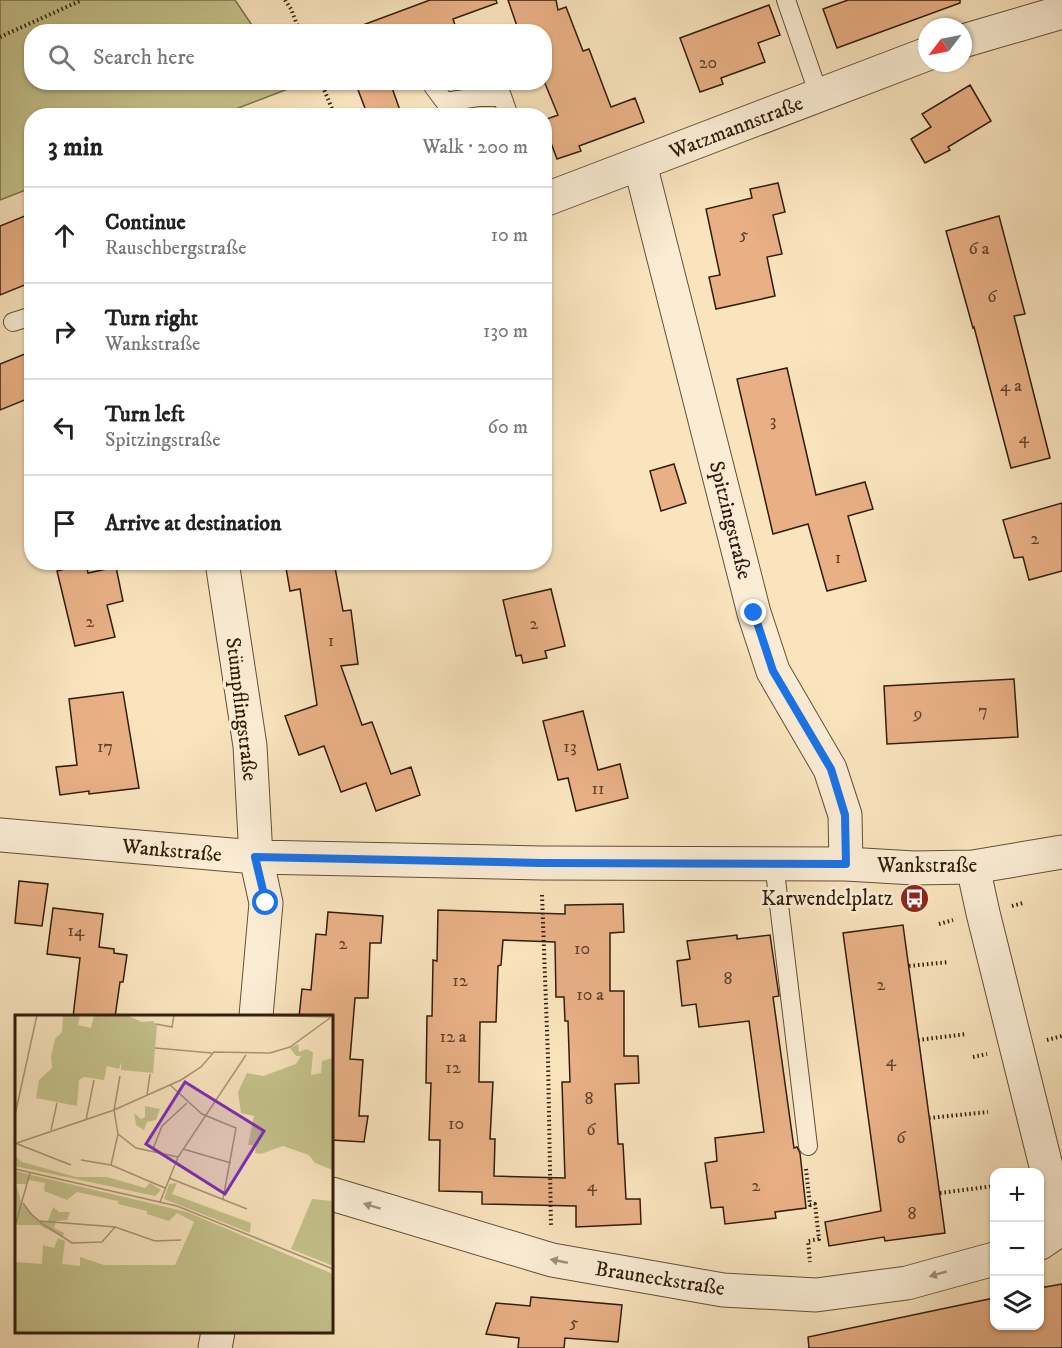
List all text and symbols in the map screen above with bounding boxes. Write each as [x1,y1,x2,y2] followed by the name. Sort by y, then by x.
[918,18,972,72] north arrow
[24,24,552,90] search box
[45,41,78,74] icon: search
[93,44,195,71] text: Search here
[699,52,717,74] house number: 20
[665,90,807,166] street label: Watzmannstraße
[48,131,103,164] text: 3 min
[422,135,528,160] text: Walk · 200 m
[105,209,186,236] text: Continue
[48,219,81,252] icon: ahead
[491,223,528,248] text: 10 m
[740,224,749,246] house number: 5
[105,236,246,261] text: Rauschbergstraße
[969,238,990,260] house number: 6 a
[987,286,997,308] house number: 6
[105,305,198,332] text: Turn right
[48,315,81,348] icon: right
[483,319,528,344] text: 130 m
[105,332,200,357] text: Wankstraße
[1000,375,1022,397] house number: 4 a
[105,401,185,428] text: Turn left
[770,410,776,432] house number: 3
[48,411,81,444] icon: left
[488,415,528,440] text: 60 m
[1019,427,1030,449] house number: 4
[105,428,220,453] text: Spitzingstraße
[703,458,757,582] street label: Spitzingstraße
[48,507,81,540] icon: arrive
[105,510,282,537] text: Arrive at destination
[1031,528,1040,550] house number: 2
[835,547,841,569] house number: 1
[740,599,766,625] route end
[86,611,95,633] house number: 2
[530,613,539,635] house number: 2
[328,630,334,652] house number: 1
[219,636,263,783] street label: Stümpflingstraße
[978,700,988,722] house number: 7
[913,703,922,725] house number: 9
[97,736,113,758] house number: 17
[563,736,577,758] house number: 13
[591,778,605,800] house number: 11
[120,834,223,868] street label: Wankstraße
[876,853,977,879] street label: Wankstraße
[898,882,930,914] bus stop icon: Karwendelplatz
[761,886,893,912] place label: Karwendelplatz
[252,889,278,915] route start
[68,920,85,942] house number: 14
[339,933,348,955] house number: 2
[574,938,590,960] house number: 10
[723,968,733,990] house number: 8
[452,970,468,992] house number: 12
[877,974,886,996] house number: 2
[576,984,604,1006] house number: 10 a
[15,1015,333,1333] inset map
[440,1026,467,1048] house number: 12 a
[886,1050,897,1072] house number: 4
[445,1057,461,1079] house number: 12
[584,1088,594,1110] house number: 8
[448,1113,464,1135] house number: 10
[586,1119,596,1141] house number: 6
[896,1127,906,1149] house number: 6
[990,1168,1044,1330] map controls
[990,1168,1044,1222] button: +
[587,1175,598,1197] house number: 4
[752,1175,761,1197] house number: 2
[363,1201,381,1210] one-way arrow
[907,1203,917,1225] house number: 8
[990,1222,1044,1276] button: −
[549,1256,568,1265] one-way arrow
[593,1256,727,1302] street label: Brauneckstraße
[929,1270,947,1279] one-way arrow
[990,1276,1044,1330] button: layers
[570,1312,579,1334] house number: 5

